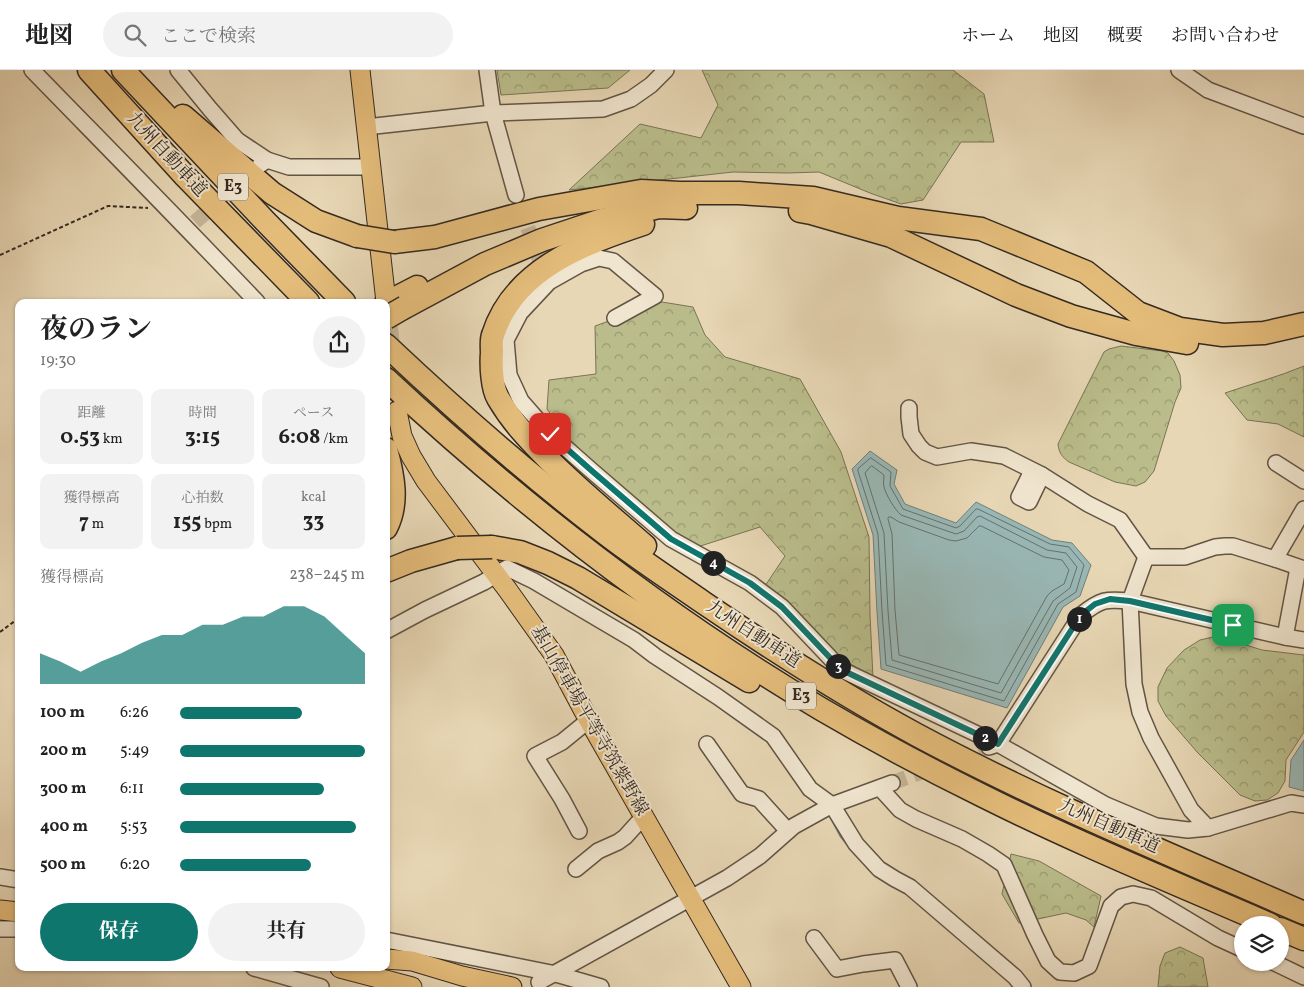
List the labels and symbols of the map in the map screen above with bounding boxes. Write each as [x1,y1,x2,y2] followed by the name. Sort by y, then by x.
[120,107,212,203] street label: 九州自動車道
[218,174,248,200] road number: E3
[529,413,571,455] pin
[700,550,726,576] pin: 4
[701,595,805,675] street label: 九州自動車道
[1212,604,1254,646] pin
[1066,606,1092,632] pin: 1
[524,621,654,821] street label: 基山停車場平等寺筑紫野線
[826,654,850,678] pin: 3
[786,682,816,710] road number: E3
[972,726,998,750] pin: 2
[1055,794,1163,860] street label: 九州自動車道

